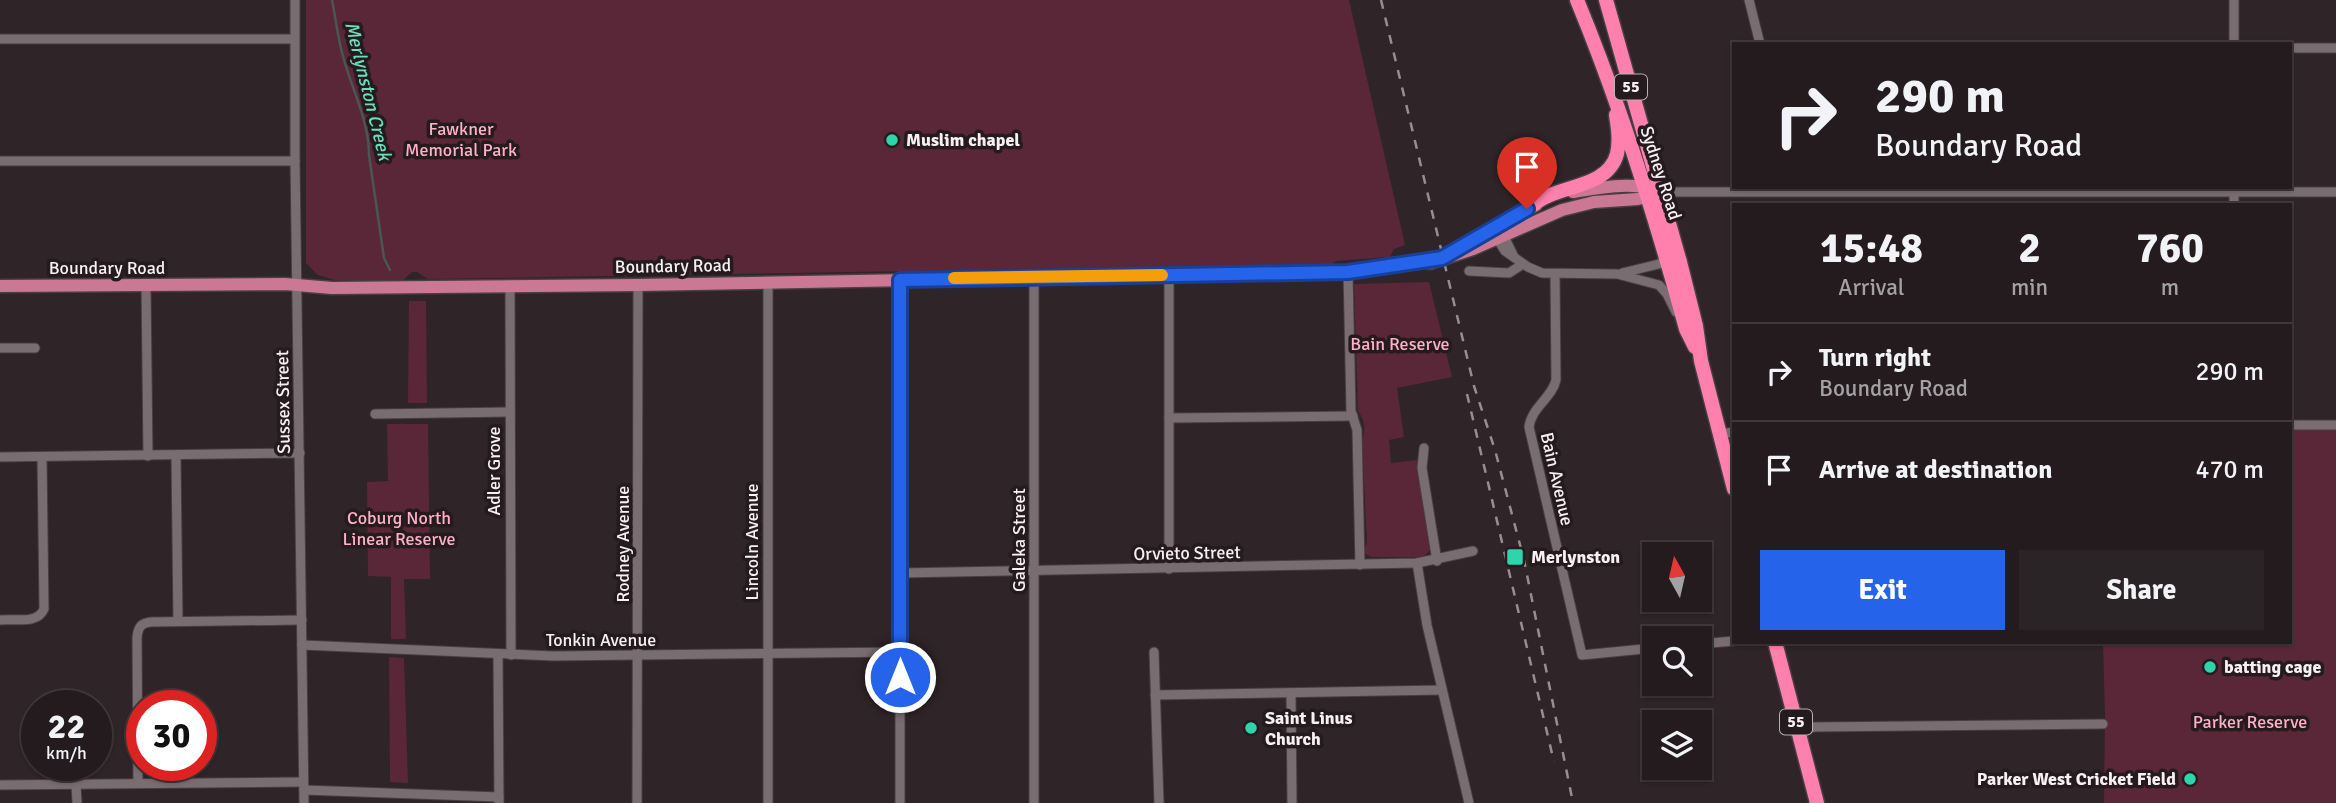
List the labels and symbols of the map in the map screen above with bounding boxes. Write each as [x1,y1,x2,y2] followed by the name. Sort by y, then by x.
[339,19,397,164] water label: Merlynston Creek
[1615,74,1647,100] road number: 55
[405,118,517,161] park label: Fawkner Memorial Park
[1636,123,1686,223] street label: Sydney Road
[906,129,1020,151] place label: Muslim chapel
[884,132,900,148] marker: Muslim chapel
[1497,137,1557,209] pin
[615,254,731,278] street label: Boundary Road
[49,257,165,279] street label: Boundary Road
[1350,333,1450,355] park label: Bain Reserve
[271,350,295,454] street label: Sussex Street
[483,426,505,516] street label: Adler Grove
[1536,430,1578,528] street label: Bain Avenue
[741,484,763,600] street label: Lincoln Avenue
[612,486,634,602] street label: Rodney Avenue
[1008,488,1030,592] street label: Galeka Street
[342,507,456,550] park label: Coburg North Linear Reserve
[1133,541,1241,565] street label: Orvieto Street
[1642,542,1712,612] north arrow
[1531,546,1620,568] place label: Merlynston
[1505,547,1525,567] marker: Merlynston
[546,629,656,651] street label: Tonkin Avenue
[863,640,937,714] position arrow
[2224,656,2321,678] place label: batting cage
[2202,659,2218,675] marker: batting cage
[126,690,217,781] speed limit sign: 30
[1265,707,1352,750] place label: Saint Linus Church
[1780,709,1812,734] road number: 55
[2193,711,2307,733] park label: Parker Reserve
[1243,720,1259,736] marker: Saint Linus Church
[1977,768,2176,790] place label: Parker West Cricket Field
[2182,771,2198,787] marker: Parker West Cricket Field

